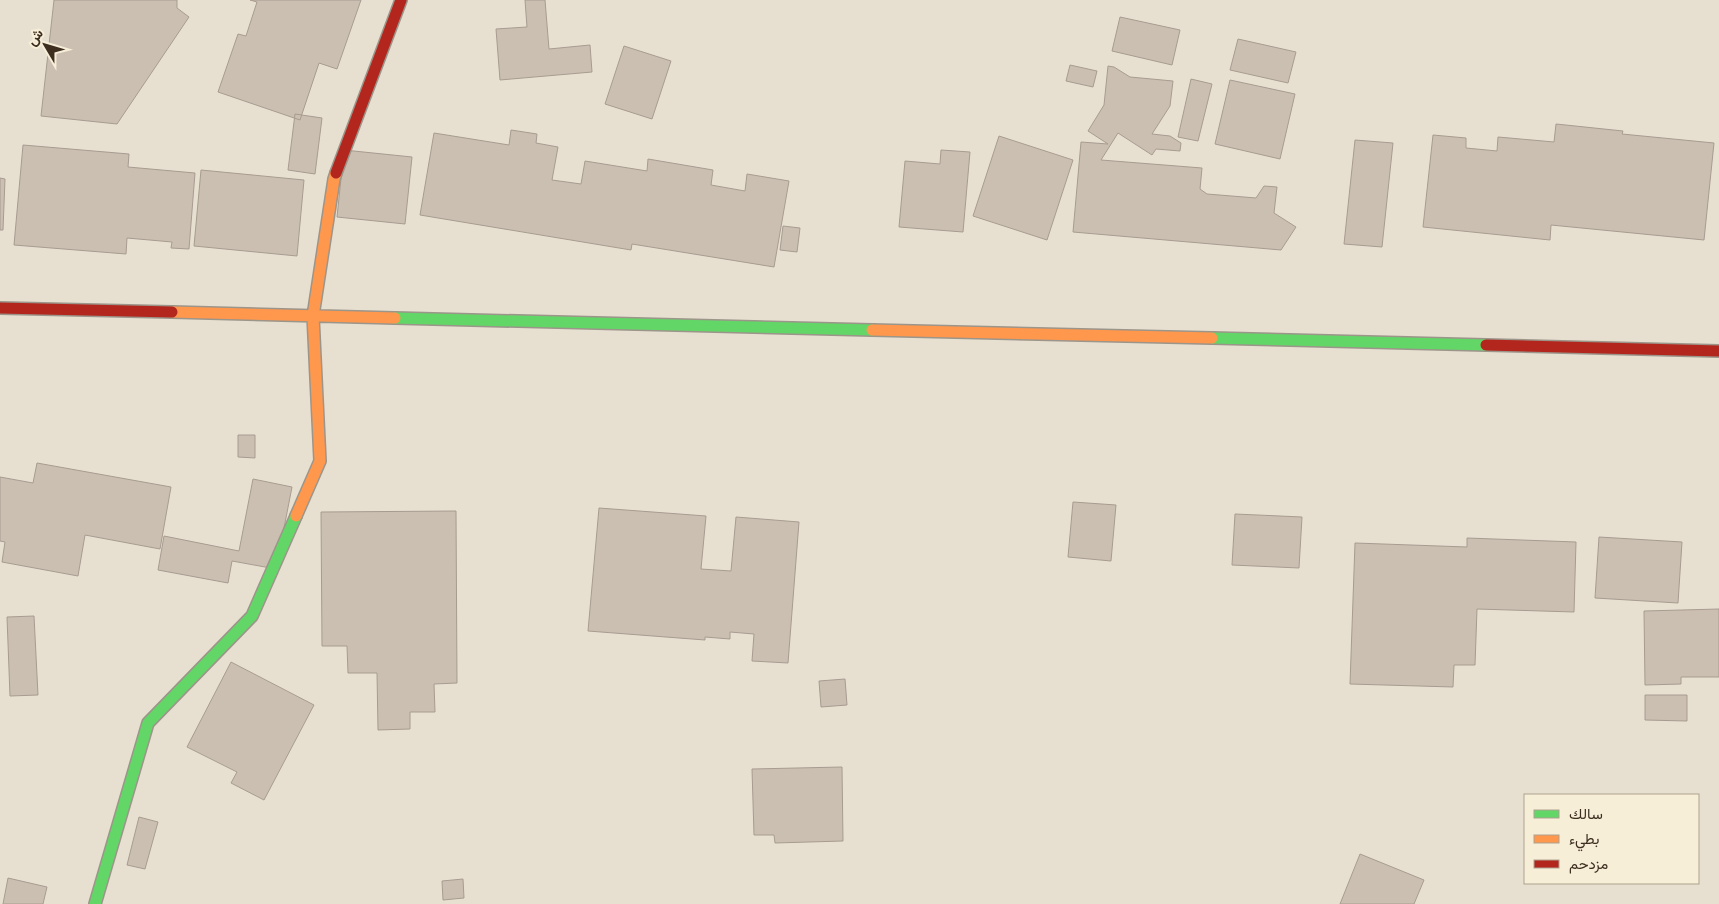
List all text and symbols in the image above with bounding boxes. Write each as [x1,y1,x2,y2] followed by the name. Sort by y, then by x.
[20,20,70,70] north arrow
[22,24,49,50] text: ش
[1524,794,1699,884] legend
[1569,803,1603,826] text: سالك
[1569,828,1599,852] text: بطيء
[1569,853,1608,876] text: مزدحم

